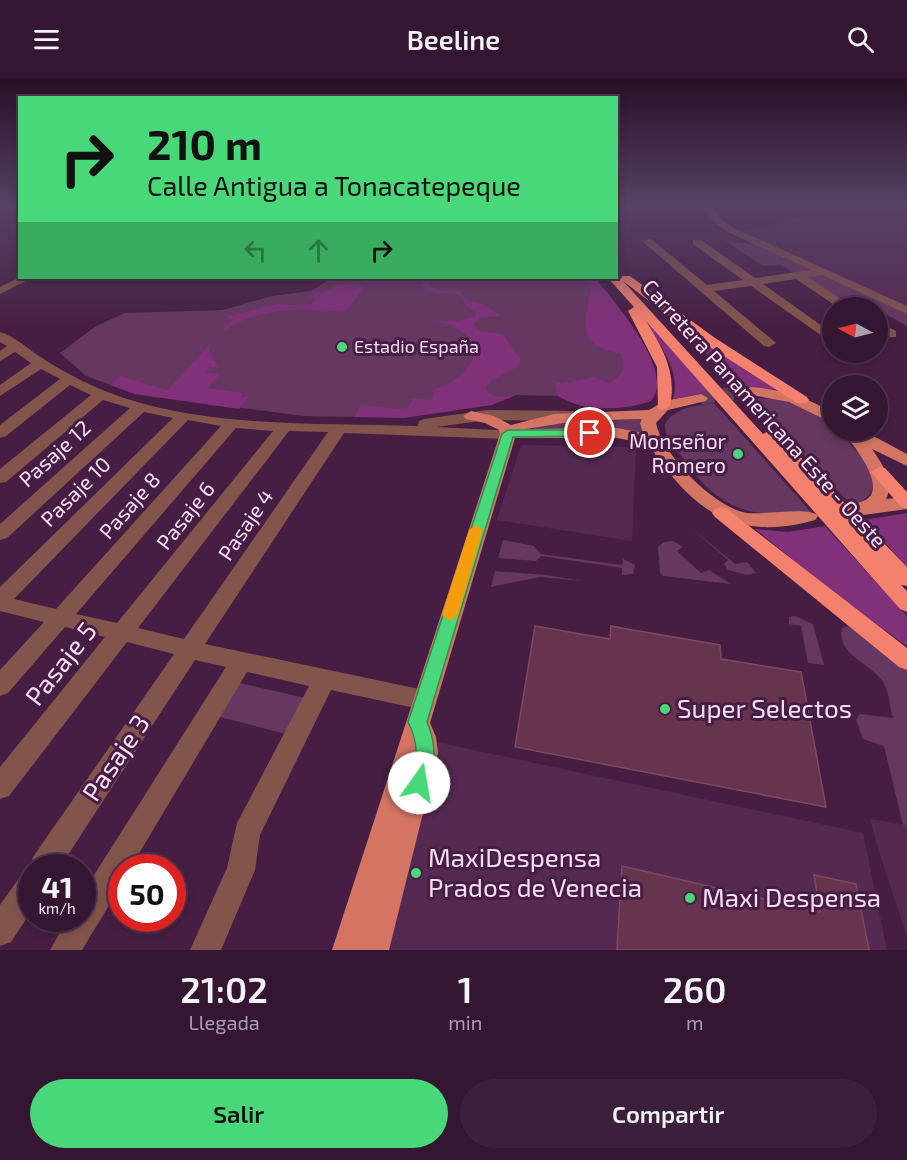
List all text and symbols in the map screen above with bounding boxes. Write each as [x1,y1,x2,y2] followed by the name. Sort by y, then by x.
[30,23,63,56] icon: menu
[407,23,500,55] text: Beeline
[844,23,877,56] icon: search
[147,118,262,168] text: 210 m
[48,120,126,198] icon: right
[147,169,521,201] text: Calle Antigua a Tonacatepeque
[239,234,272,267] icon: left
[302,234,335,267] icon: ahead
[365,234,398,267] icon: right
[638,274,892,552] street label: Carretera Panamericana Este - Oeste
[822,297,888,363] north arrow
[822,297,888,441] map controls
[354,335,479,357] place label: Estadio España
[335,340,349,354] marker: Estadio España
[822,375,888,441] button: layers
[564,407,615,458] pin
[13,414,96,492] street label: Pasaje 12
[573,416,606,449] icon: arrive
[629,428,727,477] place label: Monseñor Romero
[731,447,745,461] marker: Monseñor Romero
[35,451,116,532] street label: Pasaje 10
[93,467,165,544] street label: Pasaje 8
[151,476,220,555] street label: Pasaje 6
[212,484,278,565] street label: Pasaje 4
[18,615,102,711] street label: Pasaje 5
[677,692,852,723] place label: Super Selectos
[658,702,672,716] marker: Super Selectos
[75,708,155,806] street label: Pasaje 3
[387,751,451,815] position arrow
[428,841,642,902] place label: MaxiDespensa Prados de Venecia
[108,854,186,932] speed limit sign: 50
[409,866,423,880] marker: MaxiDespensa Prados de Venecia
[41,868,73,904] text: 41
[702,881,881,912] place label: Maxi Despensa
[683,891,697,905] marker: Maxi Despensa
[38,899,76,917] text: km/h
[180,967,268,1010] text: 21:02
[458,967,473,1010] text: 1
[663,967,727,1010] text: 260
[188,1010,260,1034] text: Llegada
[448,1010,482,1034] text: min
[686,1010,703,1034] text: m
[30,1079,448,1148] button: Salir
[460,1079,877,1148] button: Compartir

